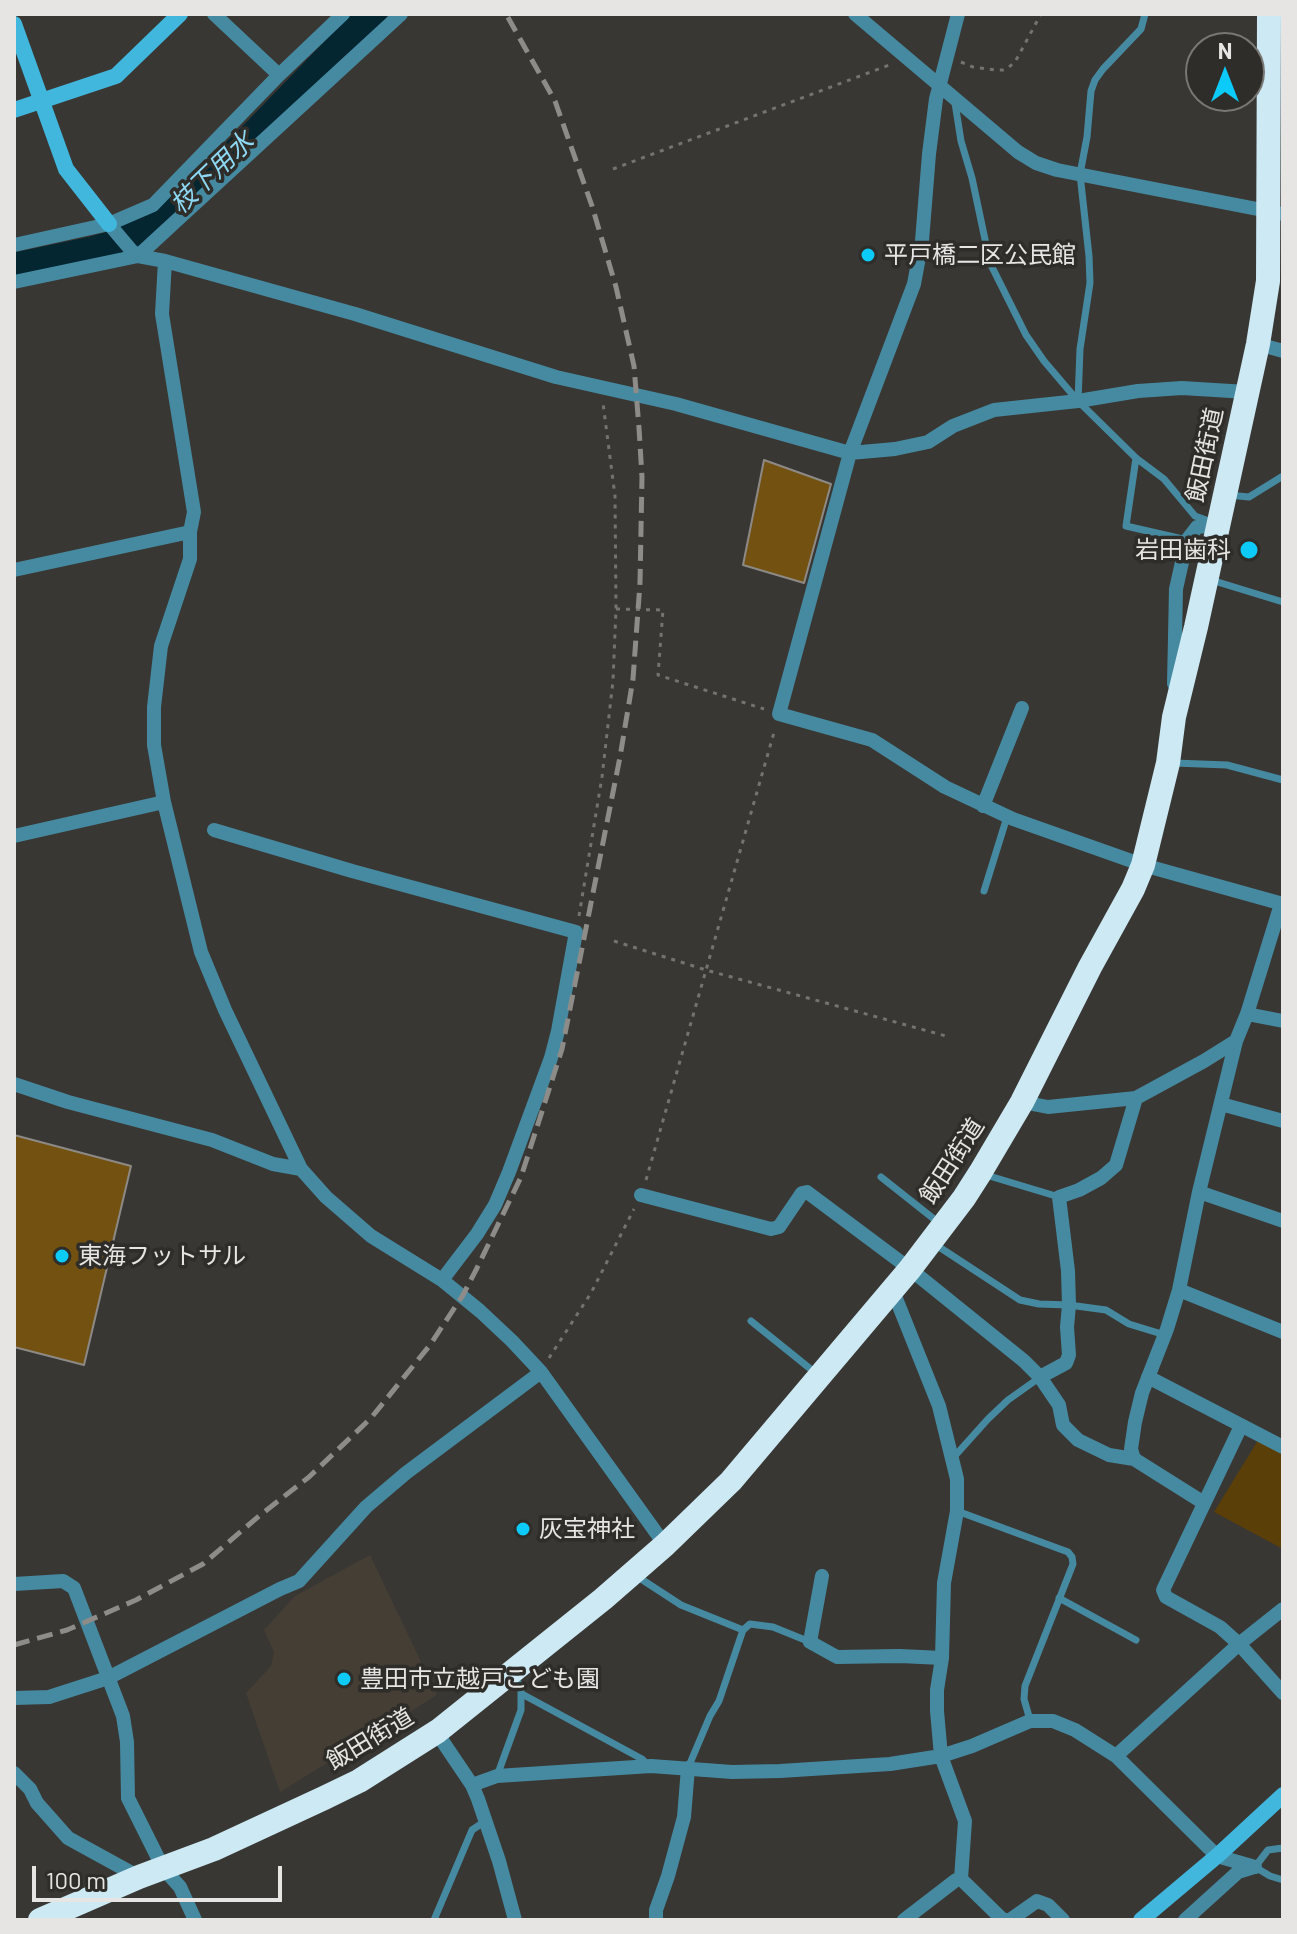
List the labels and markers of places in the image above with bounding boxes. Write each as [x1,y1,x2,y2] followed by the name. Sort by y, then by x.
[884,241,1076,269] place label: 平戸橋二区公民館
[859,246,877,264] marker: 平戸橋二区公民館
[1135,536,1231,564] place label: 岩田歯科
[1238,539,1260,561] marker: 岩田歯科
[78,1242,246,1270] place label: 東海フットサル
[53,1247,71,1265] marker: 東海フットサル
[539,1515,635,1543] place label: 灰宝神社
[514,1520,532,1538] marker: 灰宝神社
[360,1665,600,1693] place label: 豊田市立越戸こども園
[335,1670,353,1688] marker: 豊田市立越戸こども園

